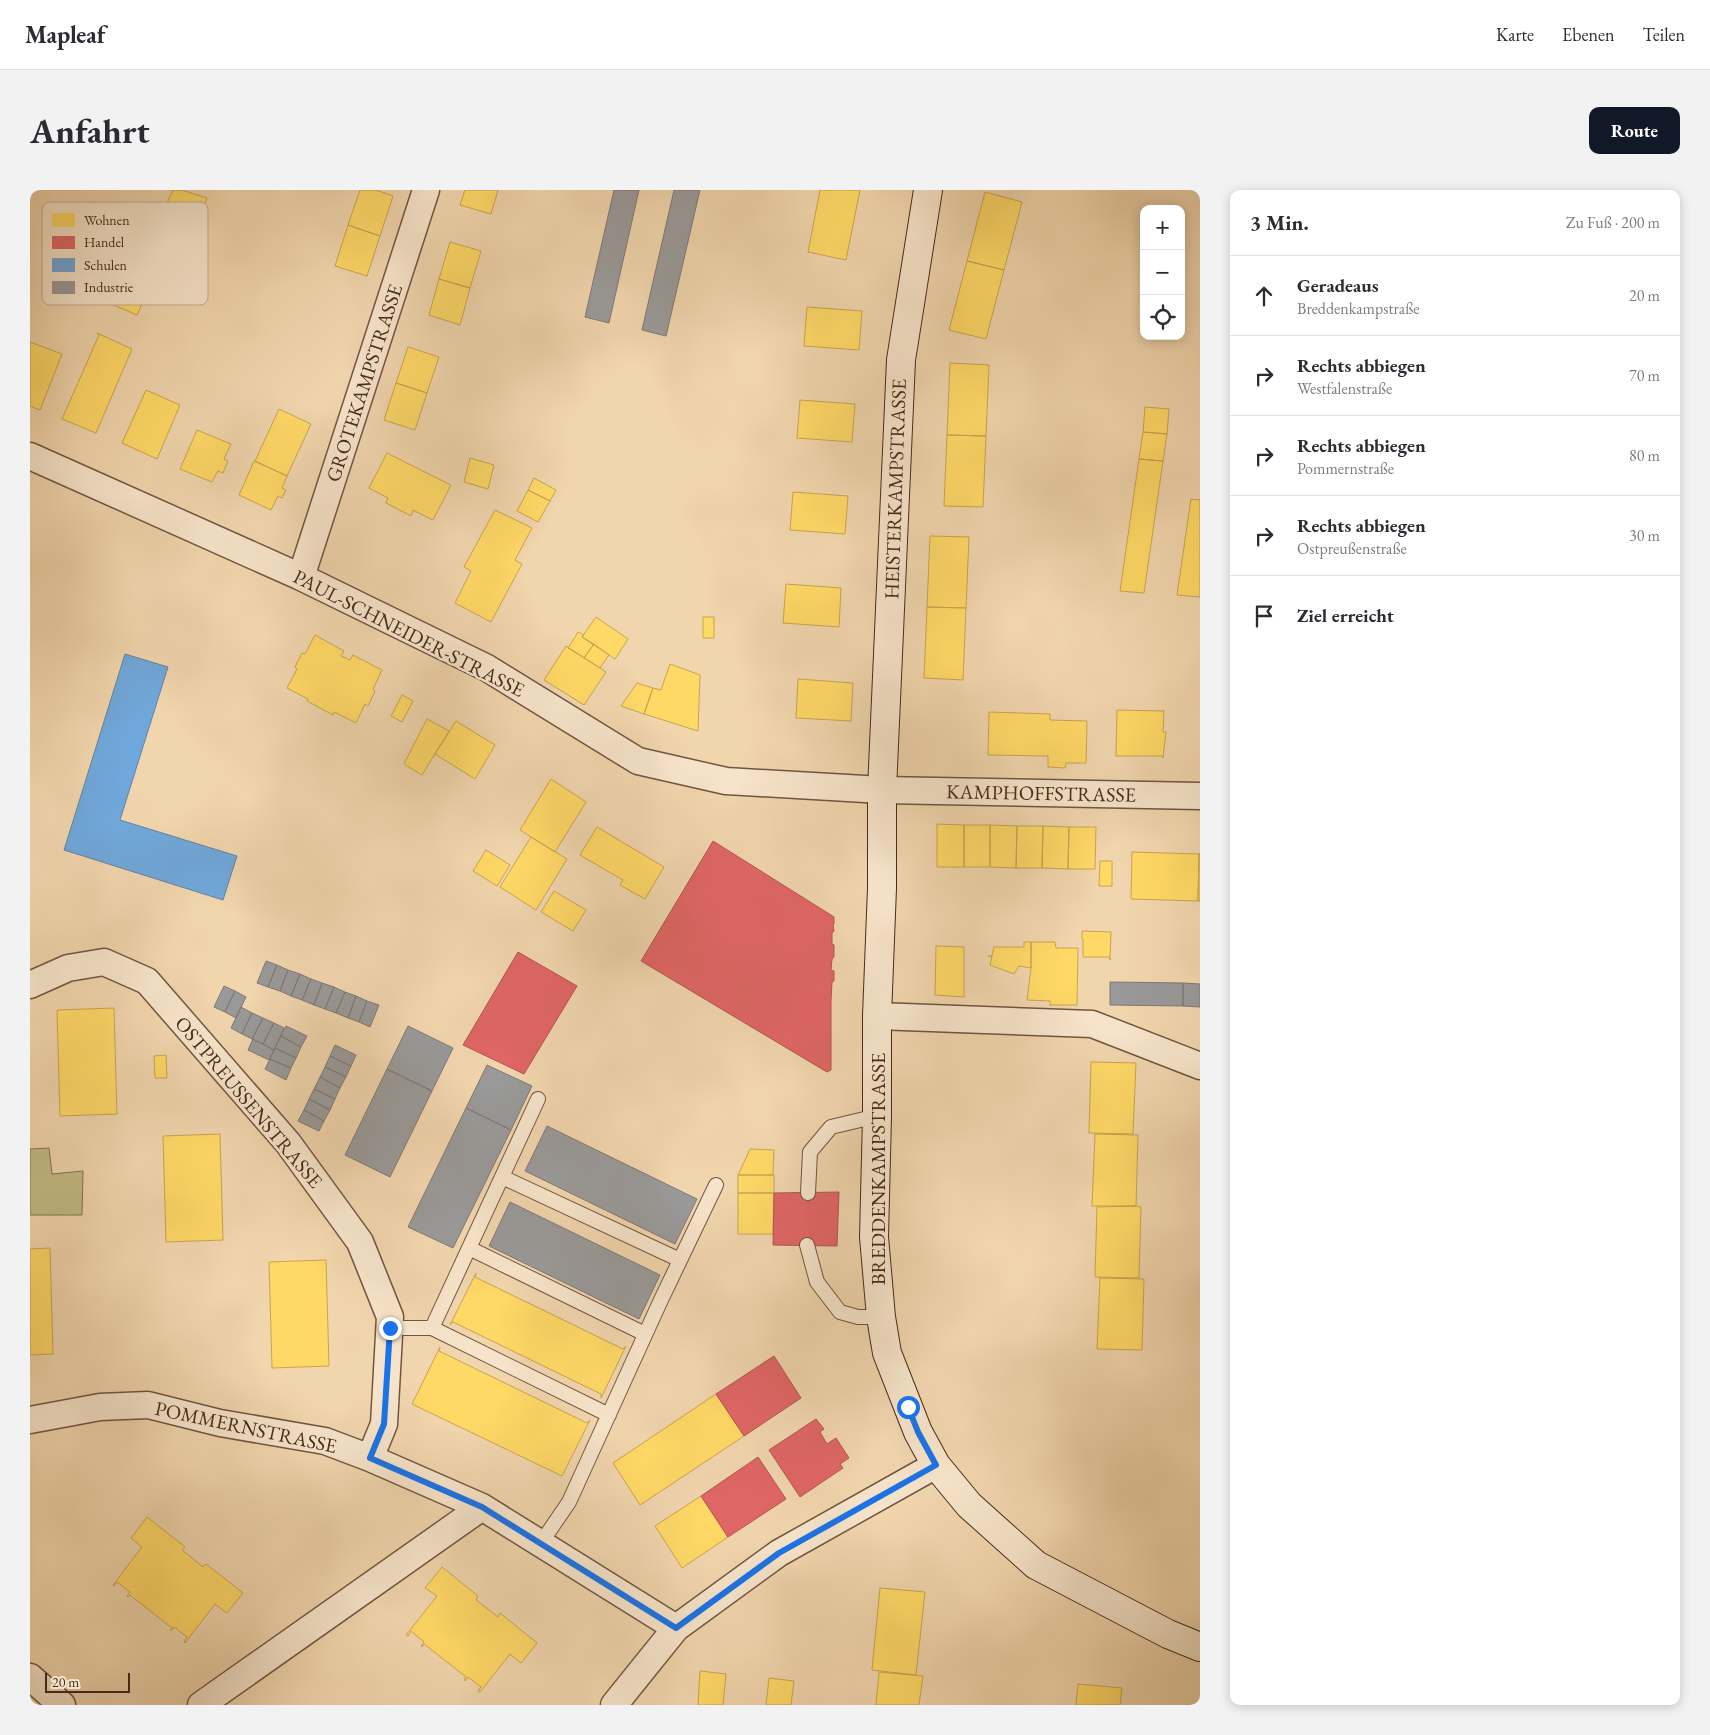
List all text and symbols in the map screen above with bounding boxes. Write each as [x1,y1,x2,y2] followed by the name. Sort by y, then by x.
[25,19,106,50] text: Mapleaf
[1496,23,1534,46] text: Karte
[1562,23,1615,46] text: Ebenen
[1643,23,1685,46] text: Teilen
[1589,107,1680,154] button: Route
[30,108,150,153] text: Anfahrt
[42,202,208,305] legend
[1140,205,1185,340] map controls
[1140,205,1185,250] button: +
[1250,209,1309,236] text: 3 Min.
[84,211,130,229] text: Wohnen
[1566,212,1660,233] text: Zu Fuß · 200 m
[84,233,125,251] text: Handel
[1140,250,1185,295] button: −
[84,256,128,274] text: Schulen
[1297,273,1379,298] text: Geradeaus
[84,278,134,296] text: Industrie
[320,281,408,485] street label: GROTEKAMPSTRASSE
[1250,282,1278,310] icon: ahead
[1629,285,1660,306] text: 20 m
[1140,295,1185,340] button: locate
[1297,298,1420,319] text: Breddenkampstraße
[1297,353,1426,378] text: Rechts abbiegen
[1250,362,1278,390] icon: right
[1629,365,1660,386] text: 70 m
[878,378,912,600] street label: HEISTERKAMPSTRASSE
[1297,378,1392,399] text: Westfalenstraße
[1297,433,1426,458] text: Rechts abbiegen
[1250,442,1278,470] icon: right
[1629,445,1660,466] text: 80 m
[1297,458,1394,479] text: Pommernstraße
[1297,513,1426,538] text: Rechts abbiegen
[1250,522,1278,550] icon: right
[1629,525,1660,546] text: 30 m
[1297,538,1407,559] text: Ostpreußenstraße
[289,563,529,703] street label: PAUL-SCHNEIDER-STRASSE
[1250,602,1278,630] icon: arrive
[1297,603,1394,628] text: Ziel erreicht
[946,778,1136,808] street label: KAMPHOFFSTRASSE
[169,1011,329,1193] street label: OSTPREUSSENSTRASSE
[865,1053,891,1285] street label: BREDDENKAMPSTRASSE
[379,1317,402,1340] route end
[153,1395,339,1459] street label: POMMERNSTRASSE
[897,1396,920,1419] route start
[45,1670,130,1693] scale bar
[52,1673,79,1691] text: 20 m

